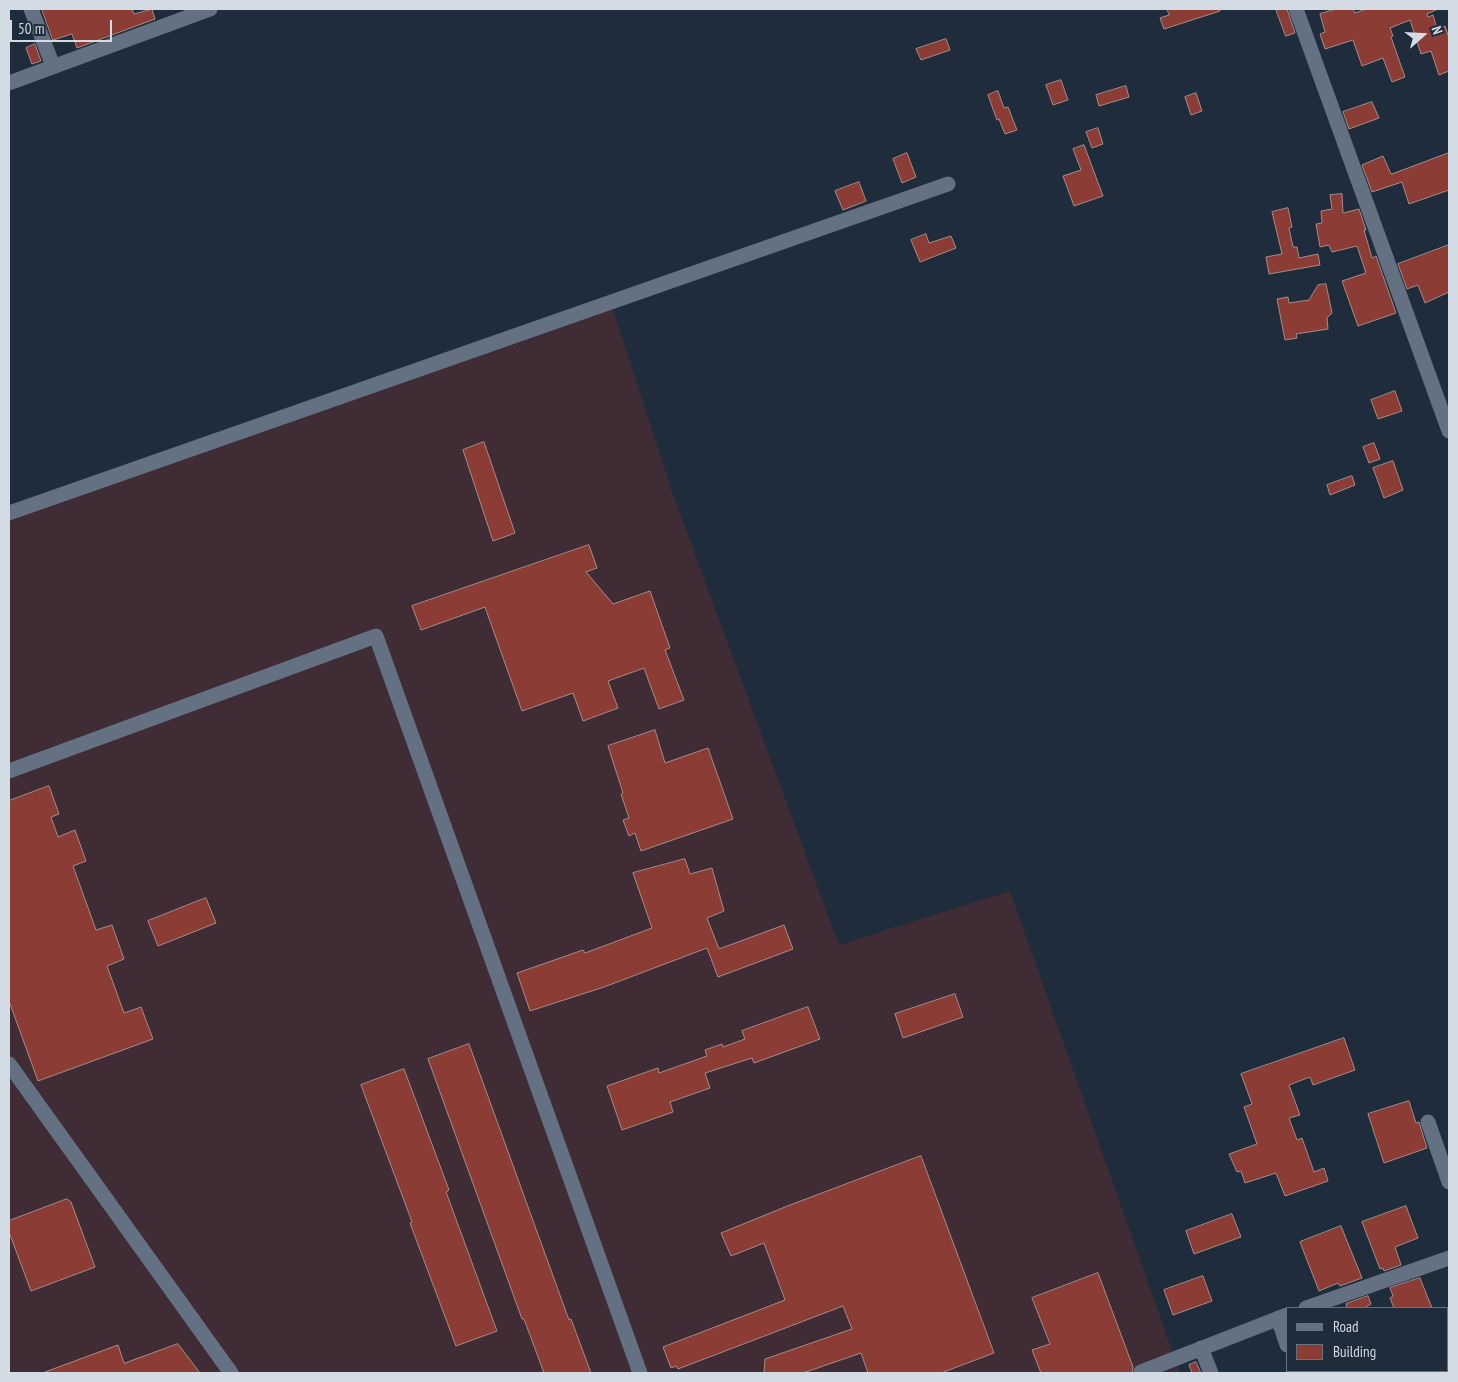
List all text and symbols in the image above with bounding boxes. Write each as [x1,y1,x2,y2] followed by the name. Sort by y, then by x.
[12,10,115,42] scale bar
[1398,10,1448,60] north arrow
[18,19,44,38] text: 50 m
[1427,24,1447,37] text: N
[1286,1307,1448,1372] legend
[1333,1317,1359,1336] text: Road
[1333,1342,1376,1361] text: Building

